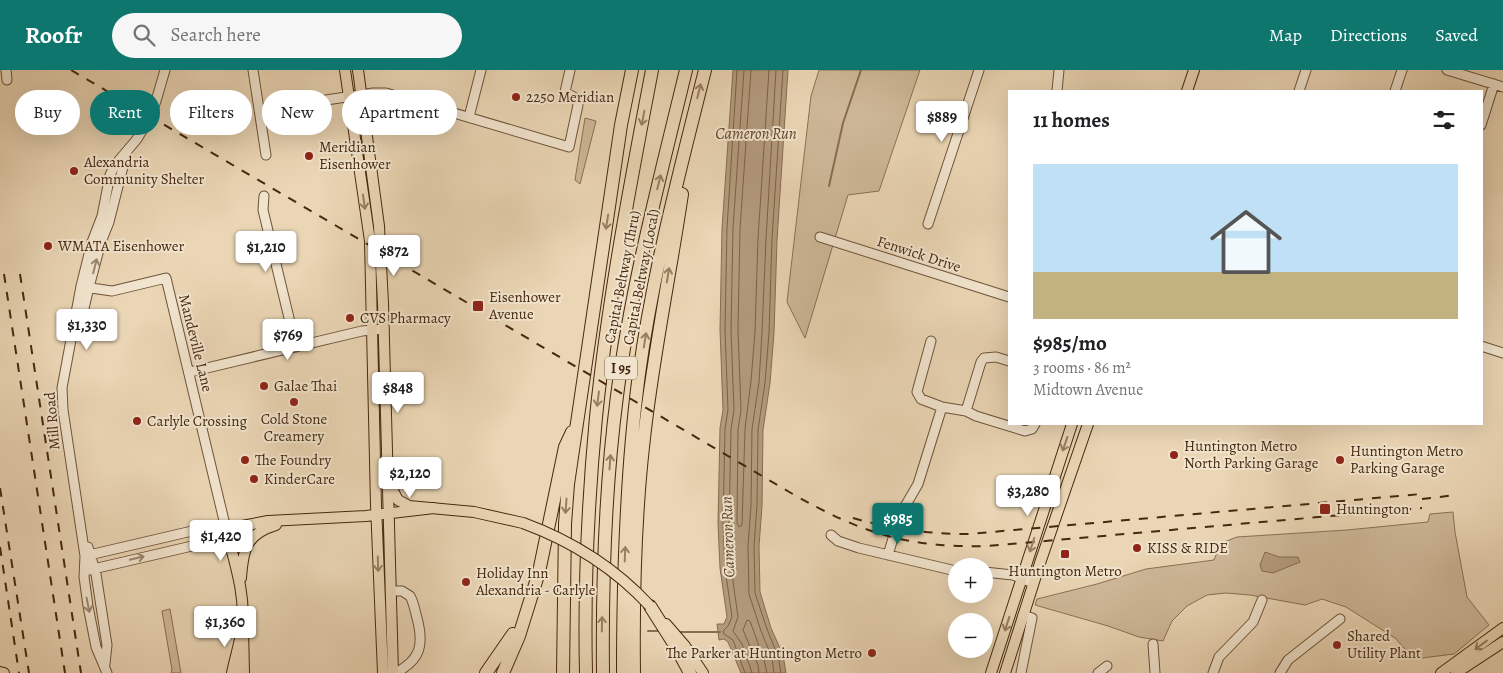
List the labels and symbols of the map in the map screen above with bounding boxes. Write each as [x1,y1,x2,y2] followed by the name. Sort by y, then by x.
[695,84,704,100] one-way arrow
[526,87,614,107] place label: 2250 Meridian
[510,91,522,103] marker: 2250 Meridian
[912,100,972,143] pin: $889
[637,109,647,125] one-way arrow
[715,123,797,145] water label: Cameron Run
[319,137,391,174] place label: Meridian Eisenhower
[303,150,315,162] marker: Meridian Eisenhower
[83,152,205,189] place label: Alexandria Community Shelter
[68,165,80,177] marker: Alexandria Community Shelter
[655,174,664,190] one-way arrow
[359,193,369,209] one-way arrow
[618,207,664,347] street label: Capital Beltway (Local)
[599,209,645,345] street label: Capital Beltway (Thru)
[602,213,612,229] one-way arrow
[225,230,307,273] pin: $1,210
[875,231,964,277] street label: Fenwick Drive
[364,234,424,277] pin: $872
[57,236,184,256] place label: WMATA Eisenhower
[42,240,54,252] marker: WMATA Eisenhower
[91,259,100,275] one-way arrow
[664,267,674,283] one-way arrow
[488,287,561,324] place label: Eisenhower Avenue
[174,292,218,394] street label: Mandeville Lane
[471,299,485,313] marker: Eisenhower Avenue
[46,308,128,351] pin: $1,330
[360,308,451,328] place label: CVS Pharmacy
[344,312,356,324] marker: CVS Pharmacy
[258,318,318,361] pin: $769
[640,333,650,349] one-way arrow
[605,356,637,380] road number: I 95
[368,372,428,414] pin: $848
[274,376,337,396] place label: Galae Thai
[258,380,270,392] marker: Galae Thai
[39,390,65,451] street label: Mill Road
[593,391,603,407] one-way arrow
[288,396,300,408] marker: Cold Stone Creamery
[261,409,328,446] place label: Cold Stone Creamery
[147,411,247,431] place label: Carlyle Crossing
[131,415,143,427] marker: Carlyle Crossing
[1059,436,1069,452] one-way arrow
[1184,436,1319,473] place label: Huntington Metro North Parking Garage
[1350,441,1463,478] place label: Huntington Metro Parking Garage
[1168,449,1180,461] marker: Huntington Metro North Parking Garage
[255,450,331,470] place label: The Foundry
[239,454,251,466] marker: The Foundry
[605,454,614,470] one-way arrow
[1334,454,1346,466] marker: Huntington Metro Parking Garage
[369,456,451,499] pin: $2,120
[264,469,335,489] place label: KinderCare
[248,473,260,485] marker: KinderCare
[987,474,1069,517] pin: $3,280
[716,496,740,578] water label: Cameron Run
[562,498,571,514] one-way arrow
[1336,499,1409,519] place label: Huntington
[868,502,928,545] pin: $985
[1318,502,1332,516] marker: Huntington
[180,520,262,562] pin: $1,420
[1027,536,1037,552] one-way arrow
[1147,538,1228,558] place label: KISS & RIDE
[1131,542,1143,554] marker: KISS & RIDE
[621,547,630,563] one-way arrow
[1059,548,1071,560] marker: Huntington Metro
[128,553,144,563] one-way arrow
[373,556,383,572] one-way arrow
[1008,561,1122,581] place label: Huntington Metro
[475,563,596,600] place label: Holiday Inn Alexandria - Carlyle
[460,576,472,588] marker: Holiday Inn Alexandria - Carlyle
[83,596,93,612] one-way arrow
[184,606,266,648] pin: $1,360
[1002,615,1011,631] one-way arrow
[597,617,607,633] one-way arrow
[1347,626,1421,663] place label: Shared Utility Plant
[1331,639,1343,651] marker: Shared Utility Plant
[1474,640,1488,650] one-way arrow
[666,643,862,663] place label: The Parker at Huntington Metro
[866,647,878,659] marker: The Parker at Huntington Metro

